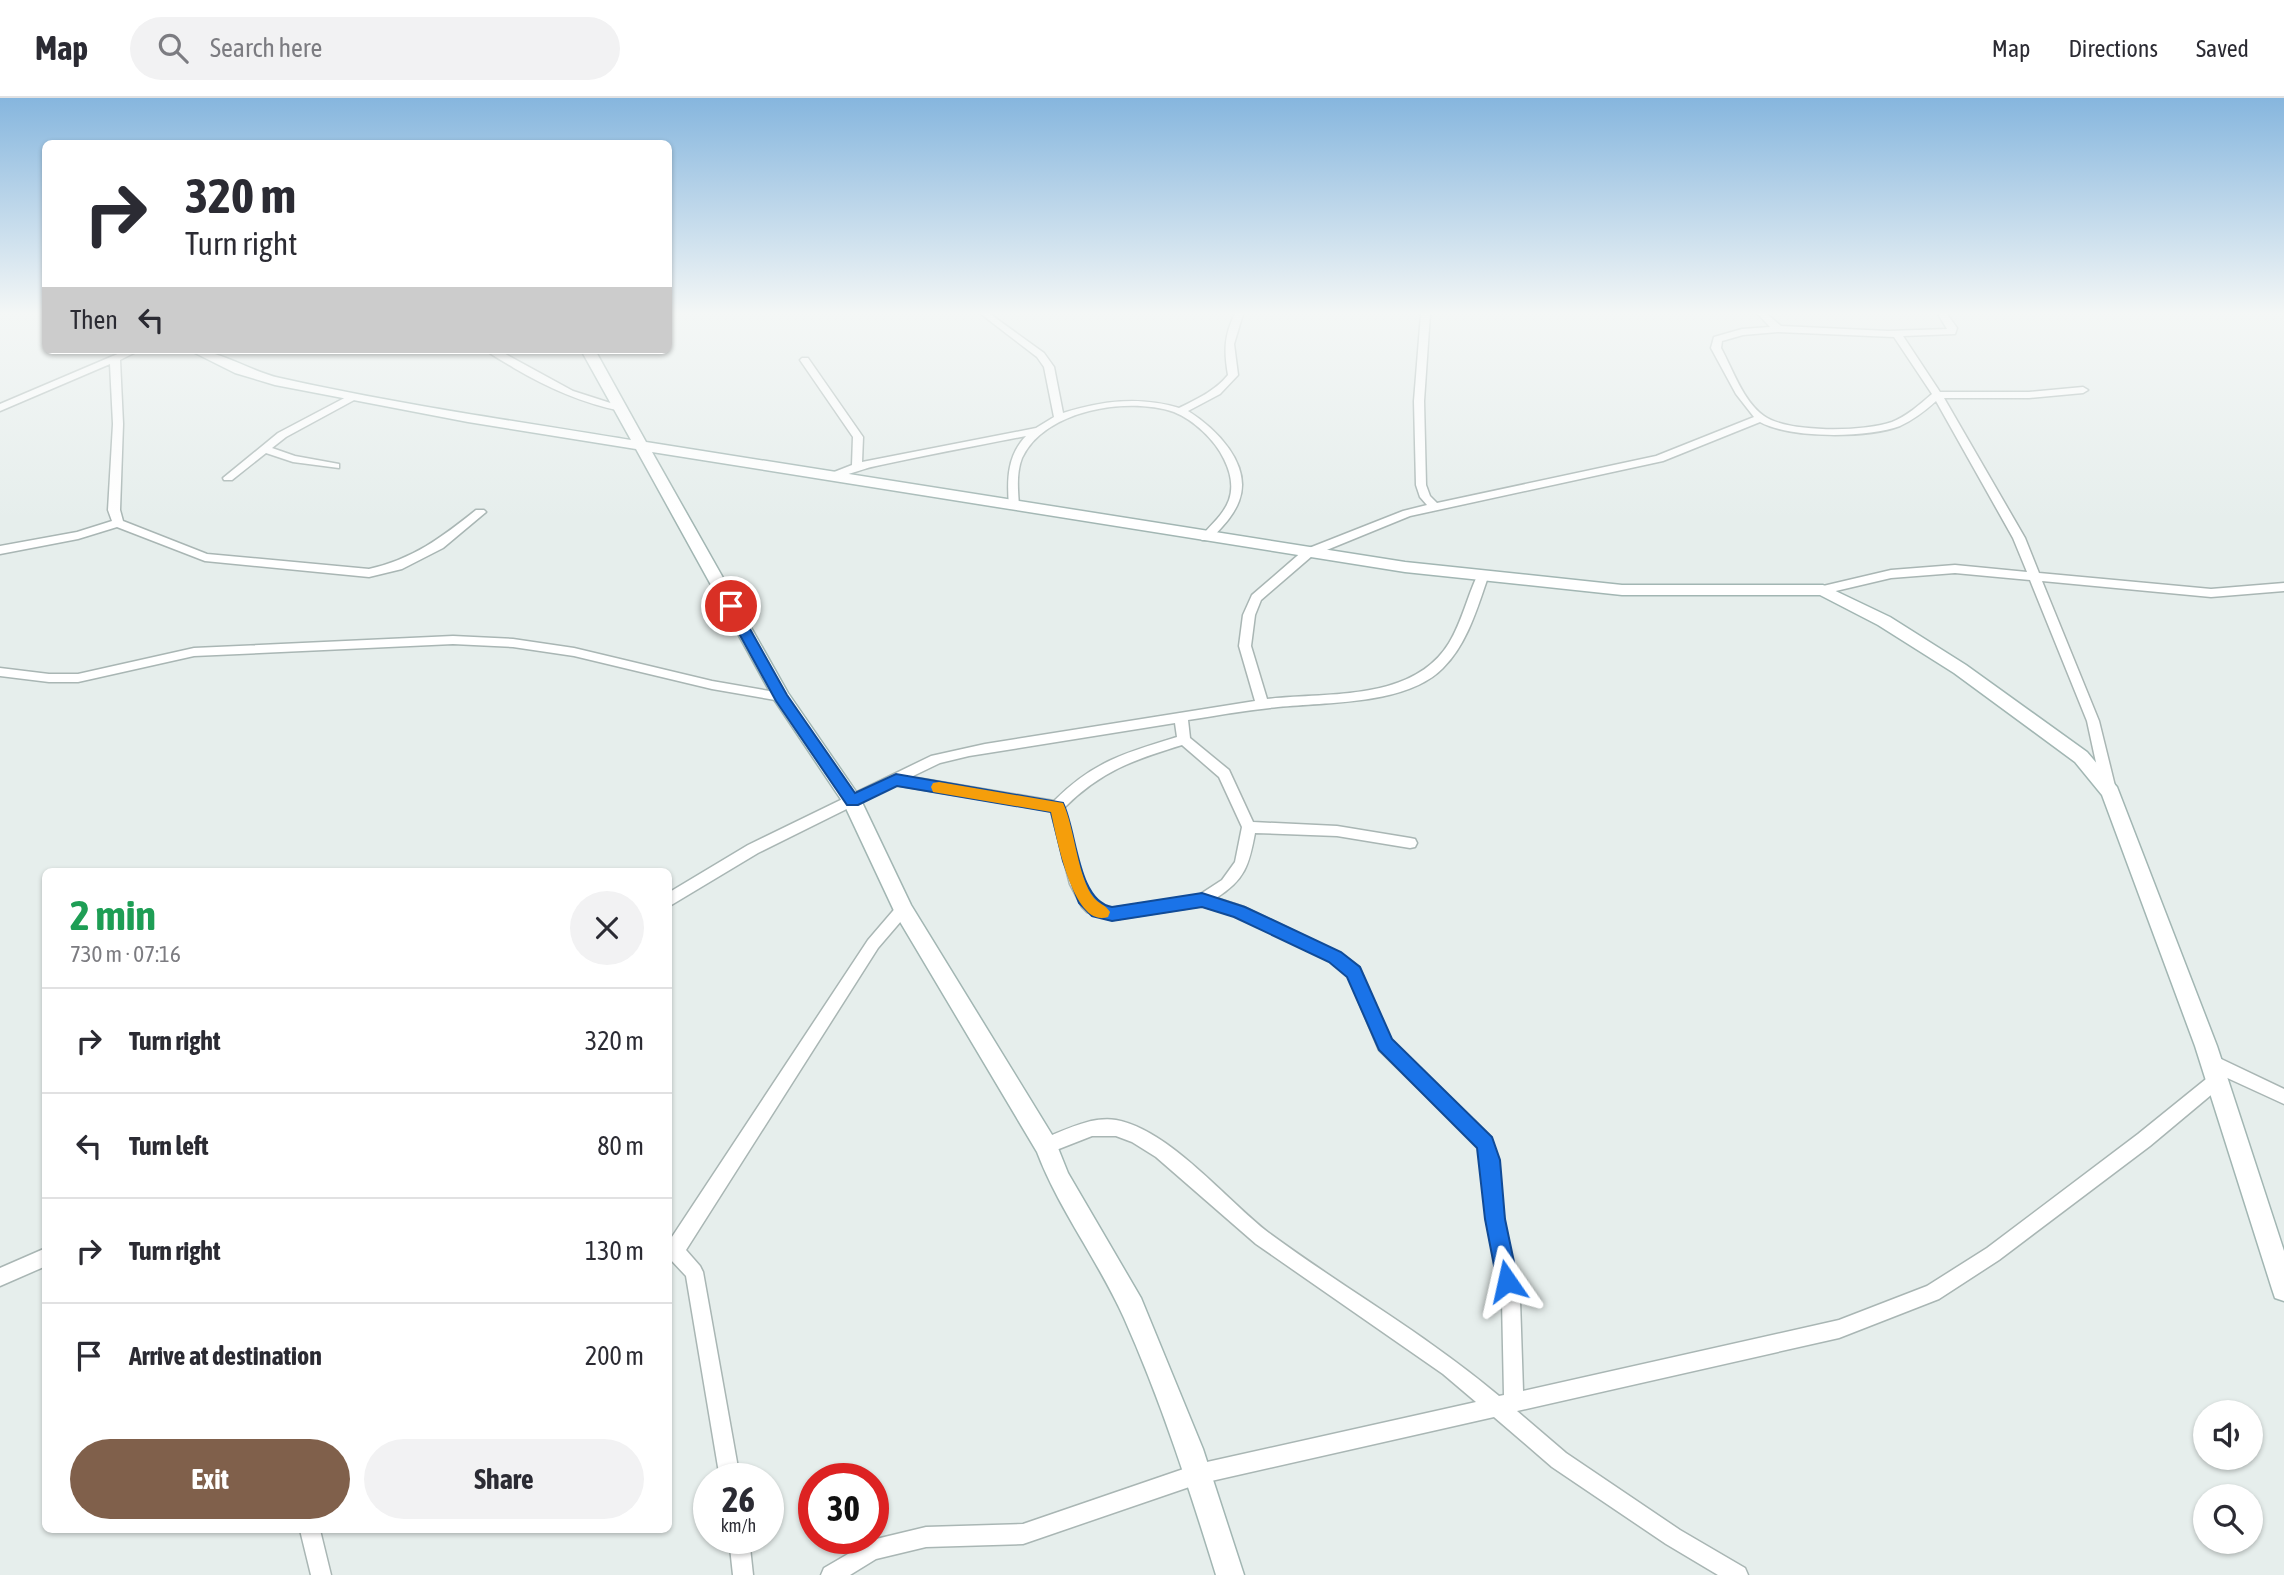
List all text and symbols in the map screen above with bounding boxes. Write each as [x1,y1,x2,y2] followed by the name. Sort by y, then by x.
[130,17,620,80] search box
[35,29,88,67] text: Map
[154,29,192,67] icon: search
[210,33,322,63] text: Search here
[1992,35,2030,62] text: Map
[2068,35,2158,62] text: Directions
[2196,35,2249,62] text: Saved
[185,167,296,223] text: 320 m
[70,168,161,259] icon: right
[185,225,298,262] text: Turn right
[132,301,170,339] icon: left
[70,305,118,335] text: Then
[701,576,761,636] pin
[712,587,750,625] icon: arrive
[70,891,156,939] text: 2 min
[570,891,644,965] button: close
[70,941,181,967] text: 730 m · 07:16
[70,1022,108,1060] icon: right
[129,1026,220,1056] text: Turn right
[585,1026,644,1056] text: 320 m
[70,1127,108,1165] icon: left
[129,1131,209,1161] text: Turn left
[597,1131,644,1161] text: 80 m
[70,1232,108,1270] icon: right
[129,1236,220,1266] text: Turn right
[585,1236,644,1266] text: 130 m
[1470,1244,1544,1318] position arrow
[70,1337,108,1375] icon: arrive
[129,1341,322,1371] text: Arrive at destination
[585,1341,644,1371] text: 200 m
[2193,1400,2263,1554] map controls
[2193,1400,2263,1470] button: sound
[70,1439,350,1519] button: Exit
[364,1439,644,1519] button: Share
[798,1463,889,1554] speed limit sign: 30
[722,1479,755,1519] text: 26
[2193,1484,2263,1554] button: search
[721,1515,756,1536] text: km/h

